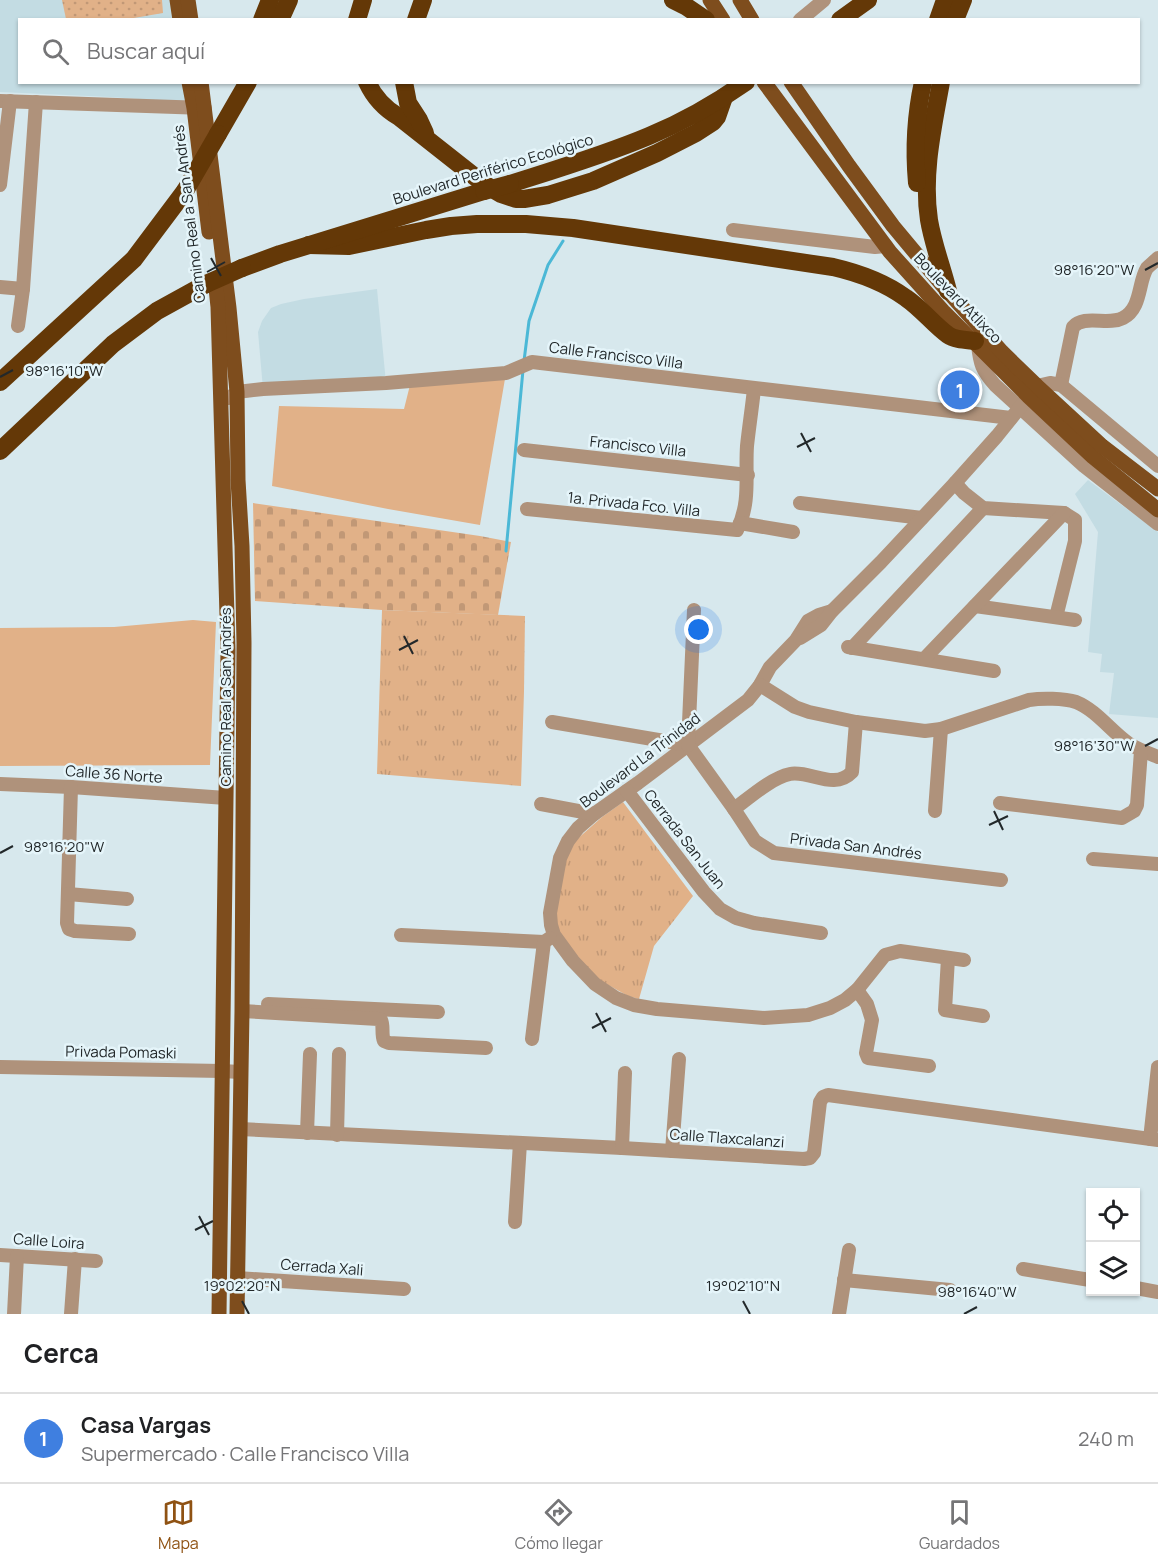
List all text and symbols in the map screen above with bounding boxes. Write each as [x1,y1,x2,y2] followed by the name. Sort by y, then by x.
[18,18,1140,84] search box
[39,35,72,68] icon: search
[87,36,205,66] text: Buscar aquí
[168,124,210,304] street label: Camino Real a San Andrés
[390,128,596,210] street label: Boulevard Periférico Ecológico
[909,248,1007,348] street label: Boulevard Atlixco
[1054,259,1134,280] text: 98°16'20"W
[548,336,684,374] street label: Calle Francisco Villa
[25,360,103,381] text: 98°16'10"W
[940,368,980,412] pin: 1
[589,430,687,462] street label: Francisco Villa
[567,487,701,521] street label: 1a. Privada Fco. Villa
[215,607,236,787] street label: Camino Real a San Andrés
[684,615,713,644] your location
[575,708,705,812] street label: Boulevard La Trinidad
[1054,735,1134,756] text: 98°16'30"W
[65,760,164,788] street label: Calle 36 Norte
[639,785,731,893] street label: Cerrada San Juan
[789,828,923,865] street label: Privada San Andrés
[24,836,104,857] text: 98°16'20"W
[65,1041,177,1063] street label: Privada Pomaski
[669,1124,785,1152] street label: Calle Tlaxcalanzi
[1086,1188,1140,1296] map controls
[1086,1188,1140,1242] button: locate
[13,1228,85,1254] street label: Calle Loira
[1086,1242,1140,1296] button: layers
[280,1254,364,1280] street label: Cerrada Xali
[204,1275,280,1296] text: 19°02'20"N
[706,1275,780,1296] text: 19°02'10"N
[937,1281,1017,1302] text: 98°16'40"W
[24,1335,99,1371] text: Cerca
[81,1410,211,1440] text: Casa Vargas
[39,1425,48,1452] text: 1
[1078,1425,1134,1452] text: 240 m
[81,1440,409,1467] text: Supermercado · Calle Francisco Villa
[158,1496,199,1554] tab: Mapa
[515,1496,603,1554] tab: Cómo llegar
[919,1496,1000,1554] tab: Guardados

